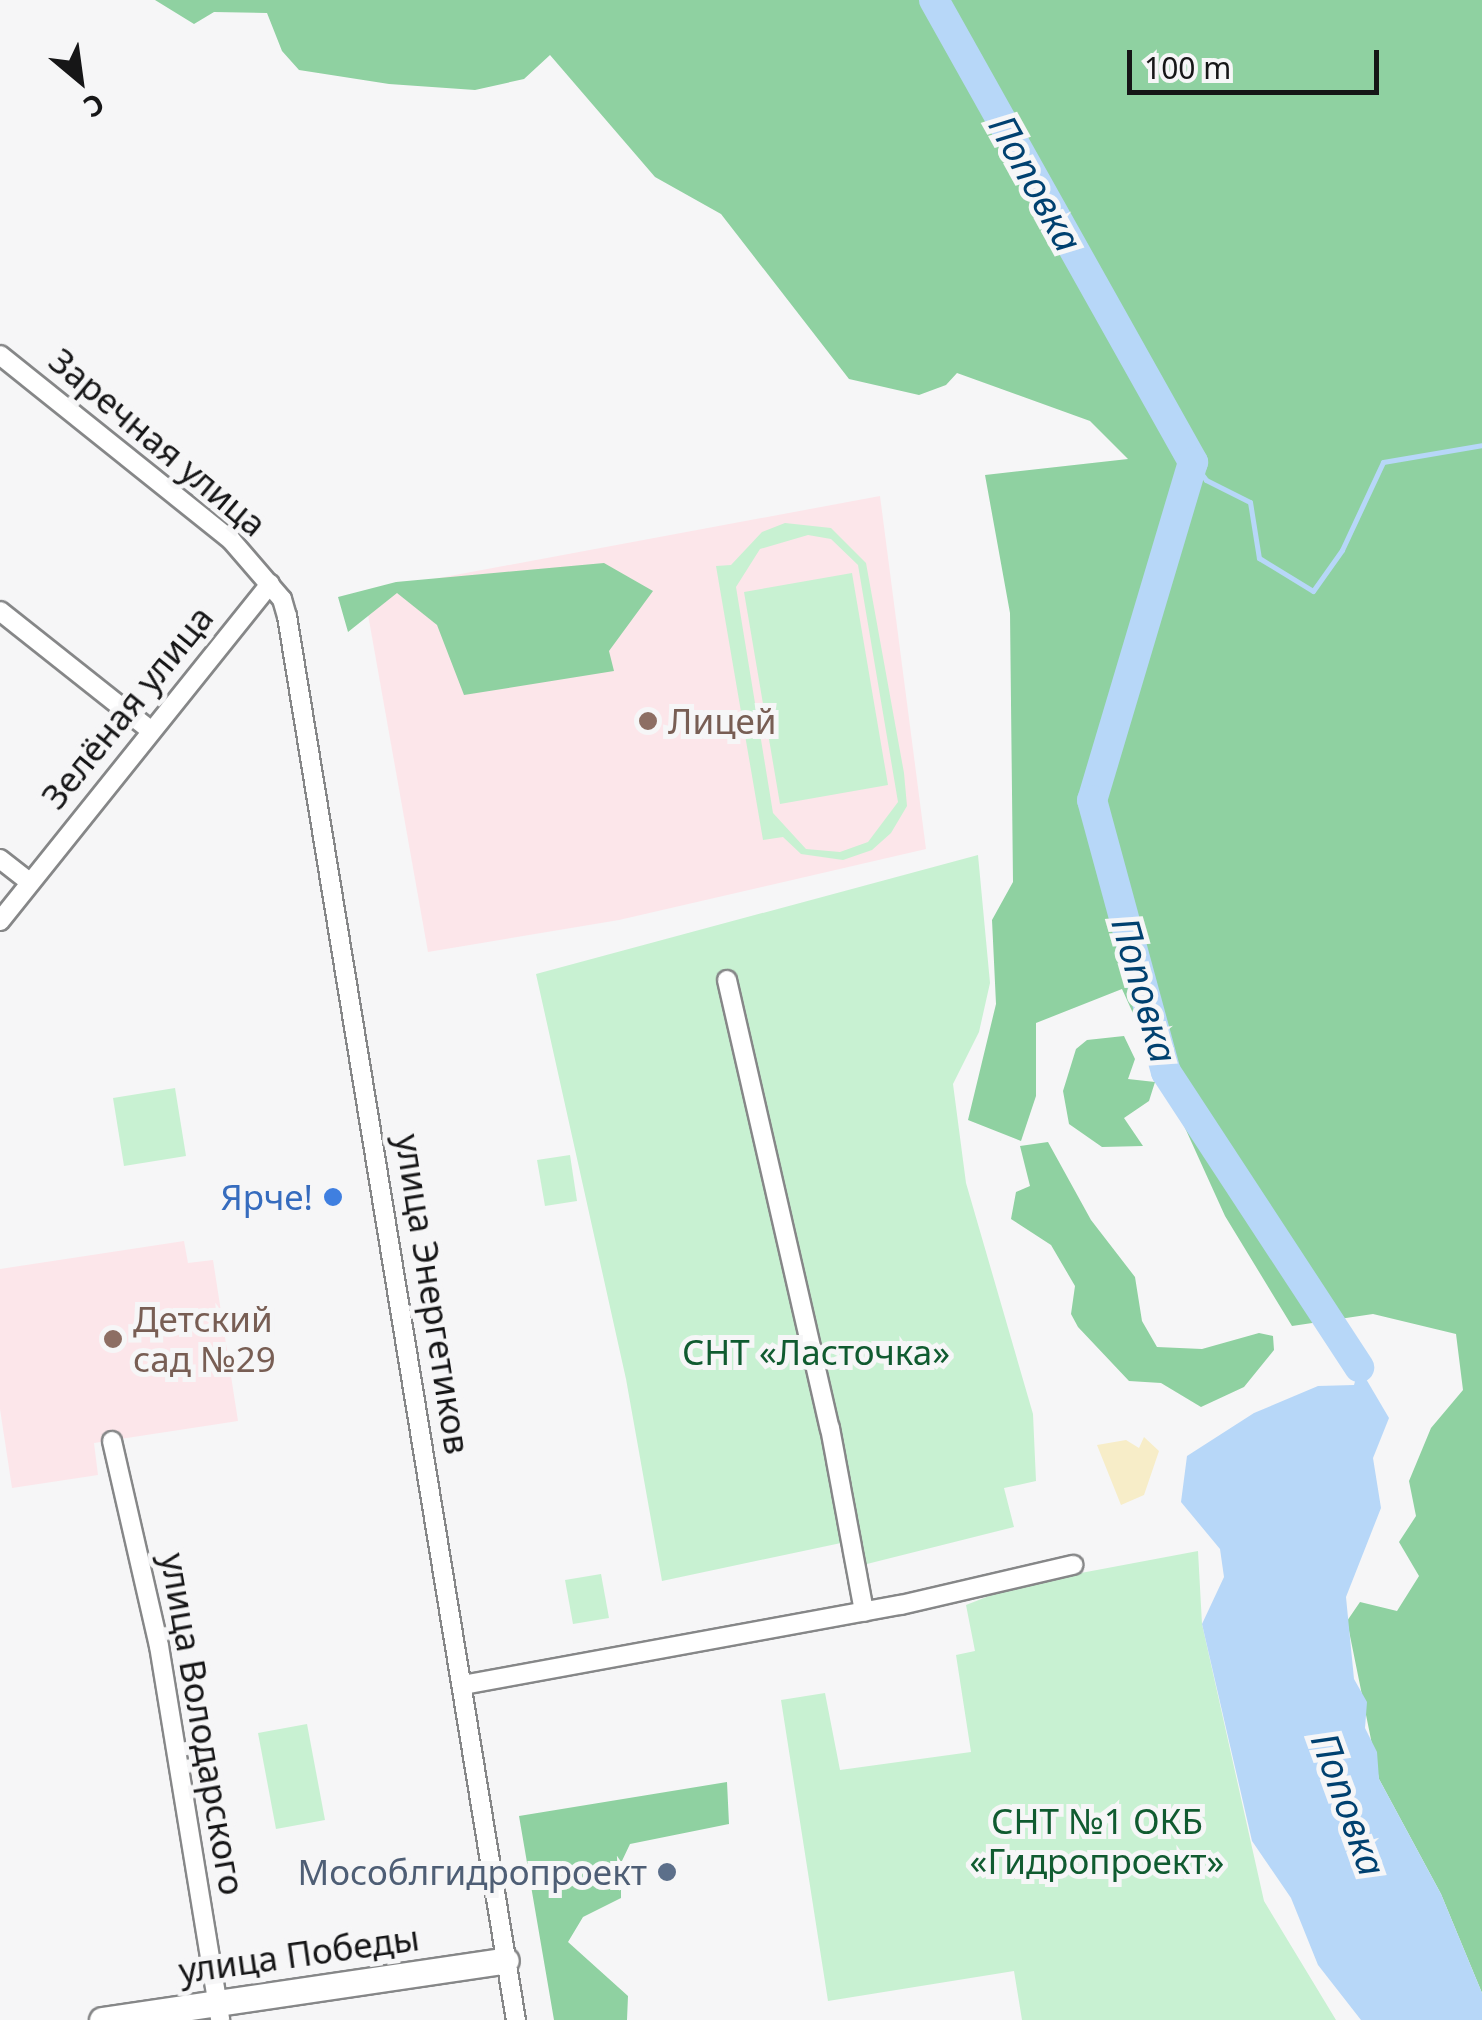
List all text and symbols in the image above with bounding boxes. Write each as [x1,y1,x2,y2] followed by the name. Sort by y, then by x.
[30,30,130,130] north arrow
[1132,30,1384,92] scale bar
[1144,47,1231,88] text: 100 m
[77,85,112,127] text: С
[980,107,1092,259] water label: Поповка
[41,339,275,545] street label: Заречная улица
[32,597,222,817] street label: Зелёная улица
[668,700,777,742] place label: Лицей
[637,710,659,732] marker: Лицей
[1103,912,1187,1068] water label: Поповка
[387,1131,479,1457] street label: улица Энергетиков
[220,1176,313,1218] place label: Ярче!
[322,1186,344,1208] marker: Ярче!
[133,1298,276,1380] place label: Детский сад №29
[102,1328,124,1350] marker: Детский сад №29
[682,1331,950,1373] park label: СНТ «Ласточка»
[152,1550,254,1898] street label: улица Володарского
[1302,1726,1396,1882] water label: Поповка
[970,1800,1224,1882] park label: СНТ №1 ОКБ «Гидропроект»
[298,1851,647,1893] place label: Мособлгидропроект
[656,1861,678,1883] marker: Мособлгидропроект
[176,1916,422,1992] street label: улица Победы

